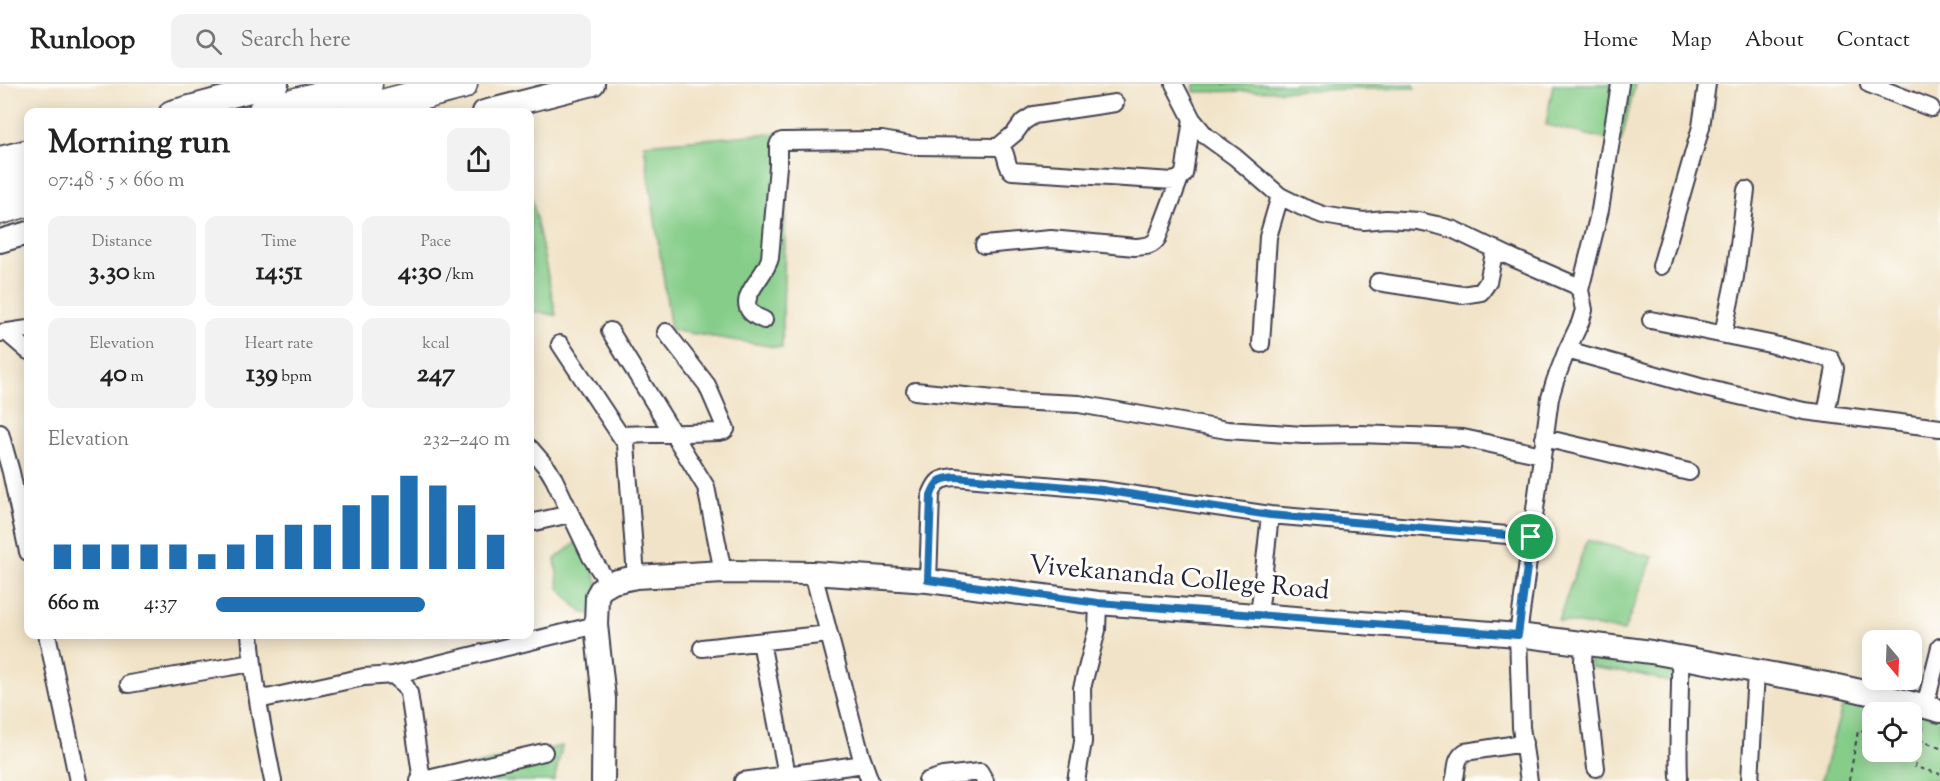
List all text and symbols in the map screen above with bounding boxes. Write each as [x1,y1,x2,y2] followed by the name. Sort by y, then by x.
[171,14,591,68] search box
[30,21,135,61] text: Runloop
[192,25,225,58] icon: search
[240,25,351,57] text: Search here
[1583,26,1638,56] text: Home
[1671,26,1712,56] text: Map
[1745,26,1804,56] text: About
[1837,26,1910,56] text: Contact
[48,120,230,168] text: Morning run
[447,128,510,191] button: share
[48,167,185,196] text: 07:48 · 5 × 660 m
[92,231,152,254] text: Distance
[261,231,297,254] text: Time
[421,231,451,254] text: Pace
[89,254,130,291] text: 3.30
[256,254,302,291] text: 14:51
[398,254,442,291] text: 4:30
[130,264,155,287] text: km
[442,264,474,287] text: /km
[90,333,154,356] text: Elevation
[245,333,313,356] text: Heart rate
[422,333,450,356] text: kcal
[100,356,127,393] text: 40
[246,356,278,393] text: 139
[417,356,455,393] text: 247
[127,366,144,389] text: m
[278,366,312,389] text: bpm
[48,426,129,455] text: Elevation
[423,426,510,455] text: 232–240 m
[1505,511,1556,562] pin
[1514,520,1547,553] icon: arrive
[1027,547,1331,611] street label: Vivekananda College Road
[48,590,99,619] text: 660 m
[144,590,177,619] text: 4:37
[1862,630,1922,690] north arrow
[1862,630,1922,762] map controls
[1862,702,1922,762] button: locate

